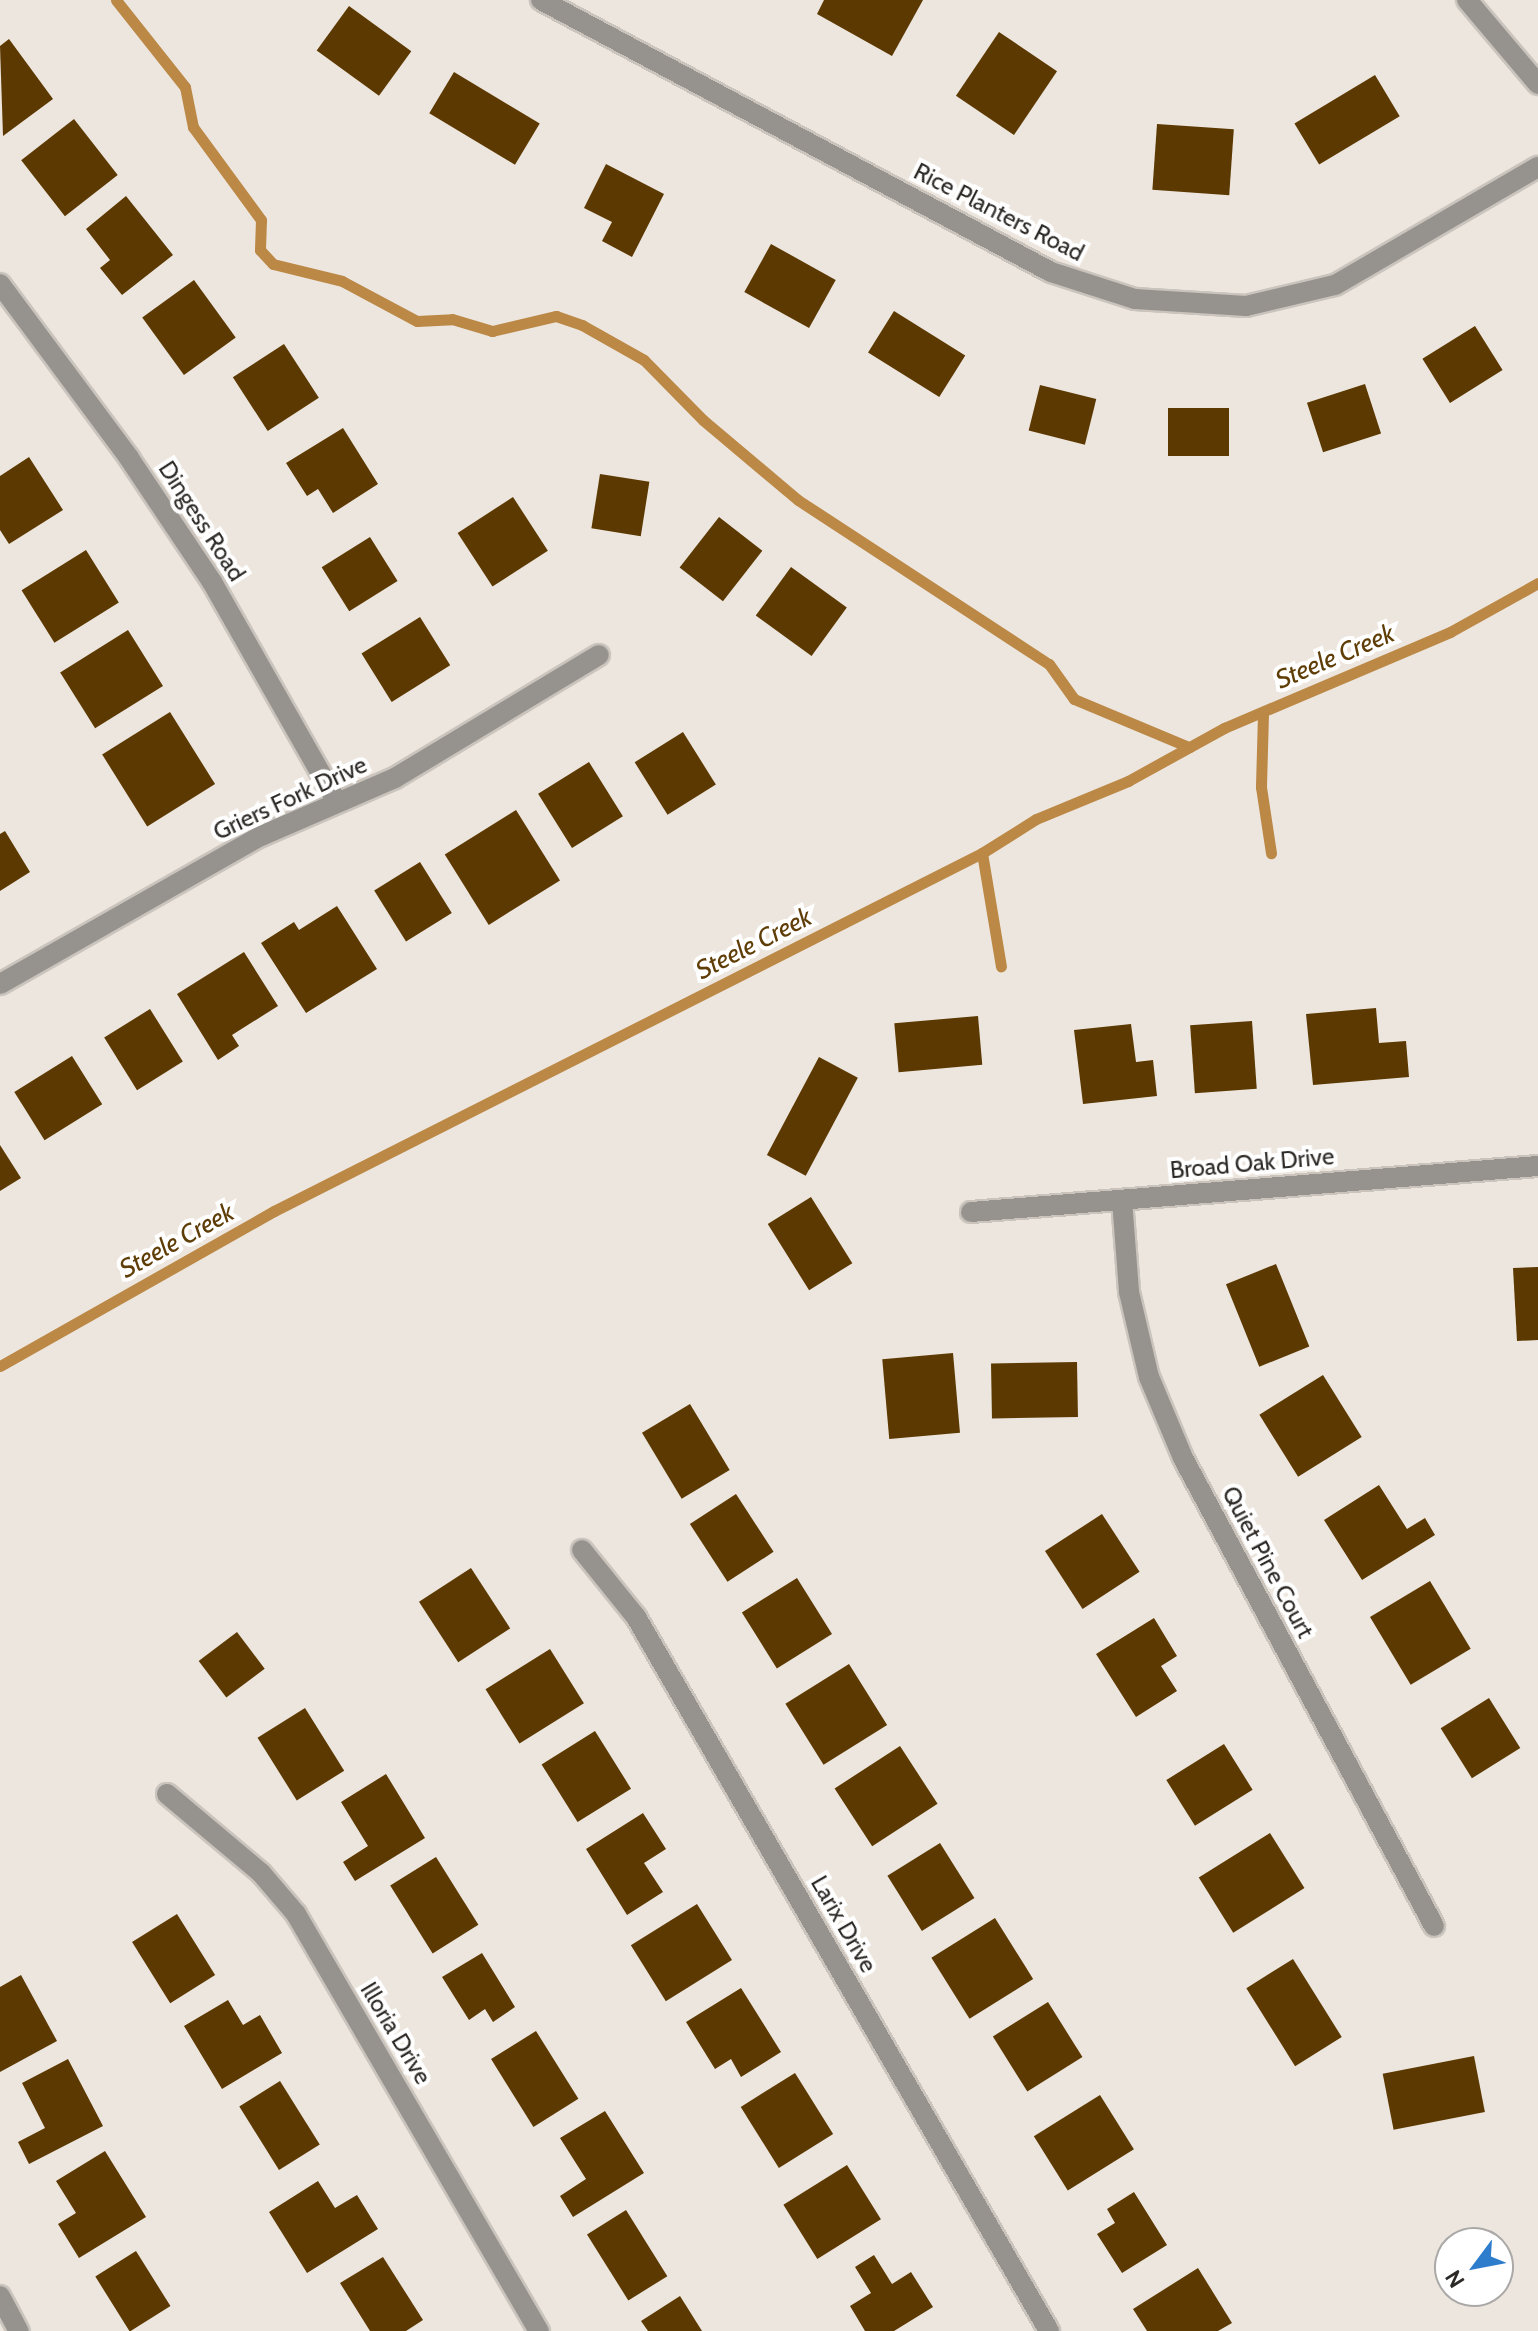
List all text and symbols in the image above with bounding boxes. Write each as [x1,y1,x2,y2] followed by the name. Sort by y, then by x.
[909,157,1089,267] street label: Rice Planters Road
[153,456,251,586] street label: Dingess Road
[1271,618,1399,696] water label: Steele Creek
[209,750,371,846] street label: Griers Fork Drive
[691,901,817,987] water label: Steele Creek
[1169,1141,1335,1185] street label: Broad Oak Drive
[114,1197,240,1285] water label: Steele Creek
[1216,1481,1320,1643] street label: Quiet Pine Court
[805,1871,883,1977] street label: Larix Drive
[354,1977,438,2089] street label: Illoria Drive
[1434,2227,1514,2307] north arrow
[1439,2265,1470,2293] text: N

